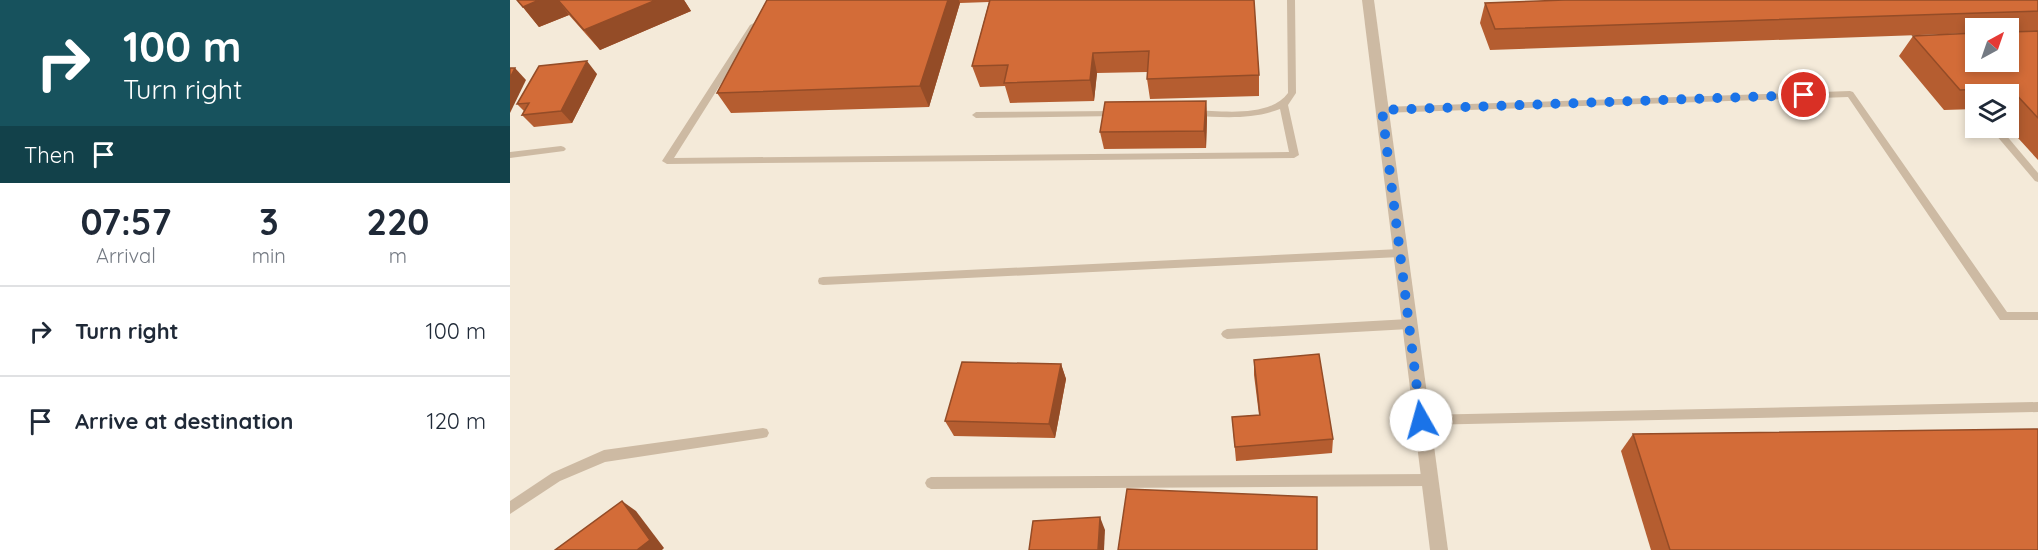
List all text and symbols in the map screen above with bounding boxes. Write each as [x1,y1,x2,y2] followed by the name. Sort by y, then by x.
[1965,18,2019,72] north arrow
[1965,18,2019,138] map controls
[123,20,241,73] text: 100 m
[24,24,102,102] icon: right
[1778,69,1829,120] pin
[123,72,242,106] text: Turn right
[1787,78,1820,111] icon: arrive
[1965,84,2019,138] button: layers
[87,138,120,171] icon: arrive
[24,141,75,169] text: Then
[81,199,171,244] text: 07:57
[259,199,279,244] text: 3
[366,199,429,244] text: 220
[96,243,156,268] text: Arrival
[252,243,286,268] text: min
[389,243,407,268] text: m
[24,315,57,348] icon: right
[75,317,179,345] text: Turn right
[426,317,486,345] text: 100 m
[1389,388,1453,452] position arrow
[24,405,57,438] icon: arrive
[75,407,293,435] text: Arrive at destination
[427,407,486,435] text: 120 m

